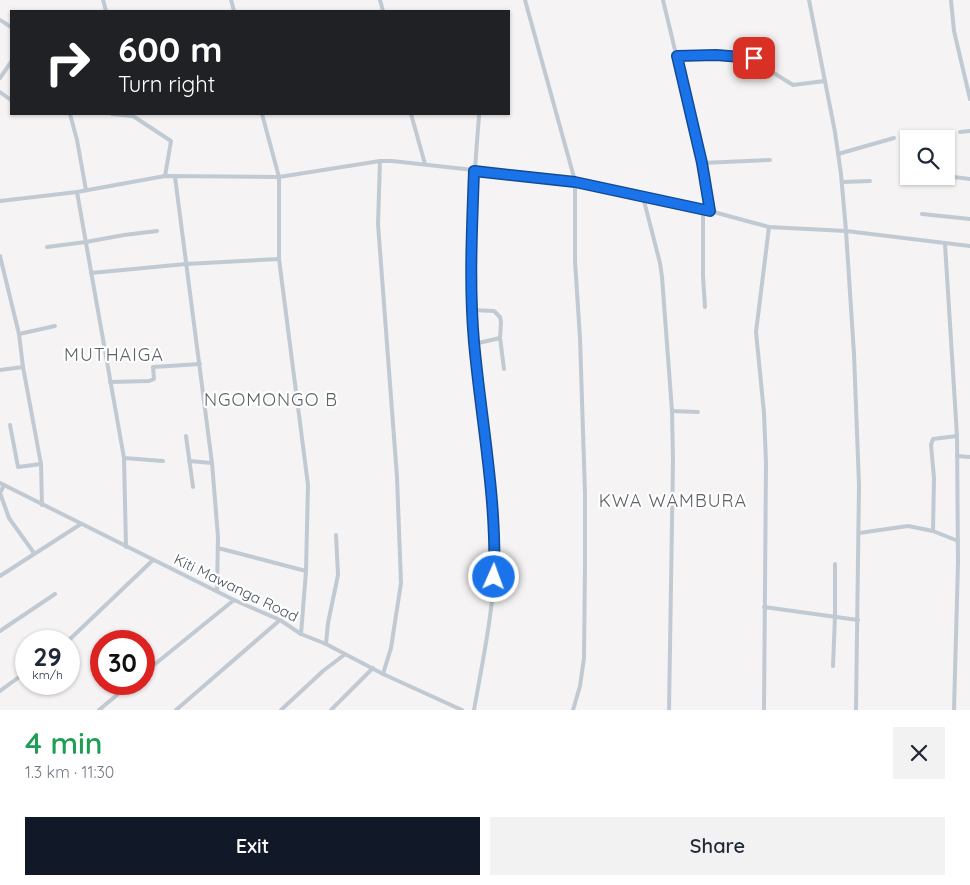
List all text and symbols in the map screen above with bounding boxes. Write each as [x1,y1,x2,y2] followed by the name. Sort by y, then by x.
[118,27,222,71] text: 600 m
[35,30,100,95] icon: right
[733,37,775,79] pin
[740,44,768,72] icon: arrive
[118,70,215,98] text: Turn right
[900,130,955,185] map controls
[900,130,955,185] button: search
[64,343,164,366] district label: MUTHAIGA
[204,388,338,411] district label: NGOMONGO B
[599,489,747,512] district label: KWA WAMBURA
[171,549,301,626] street label: Kiti Mawanga Road
[467,550,519,602] position arrow
[90,630,155,695] speed limit sign: 30
[33,641,62,672] text: 29
[32,667,63,682] text: km/h
[25,724,103,762] text: 4 min
[893,727,945,779] button: close
[25,762,114,782] text: 1.3 km · 11:30
[25,817,480,875] button: Exit
[490,817,945,875] button: Share

